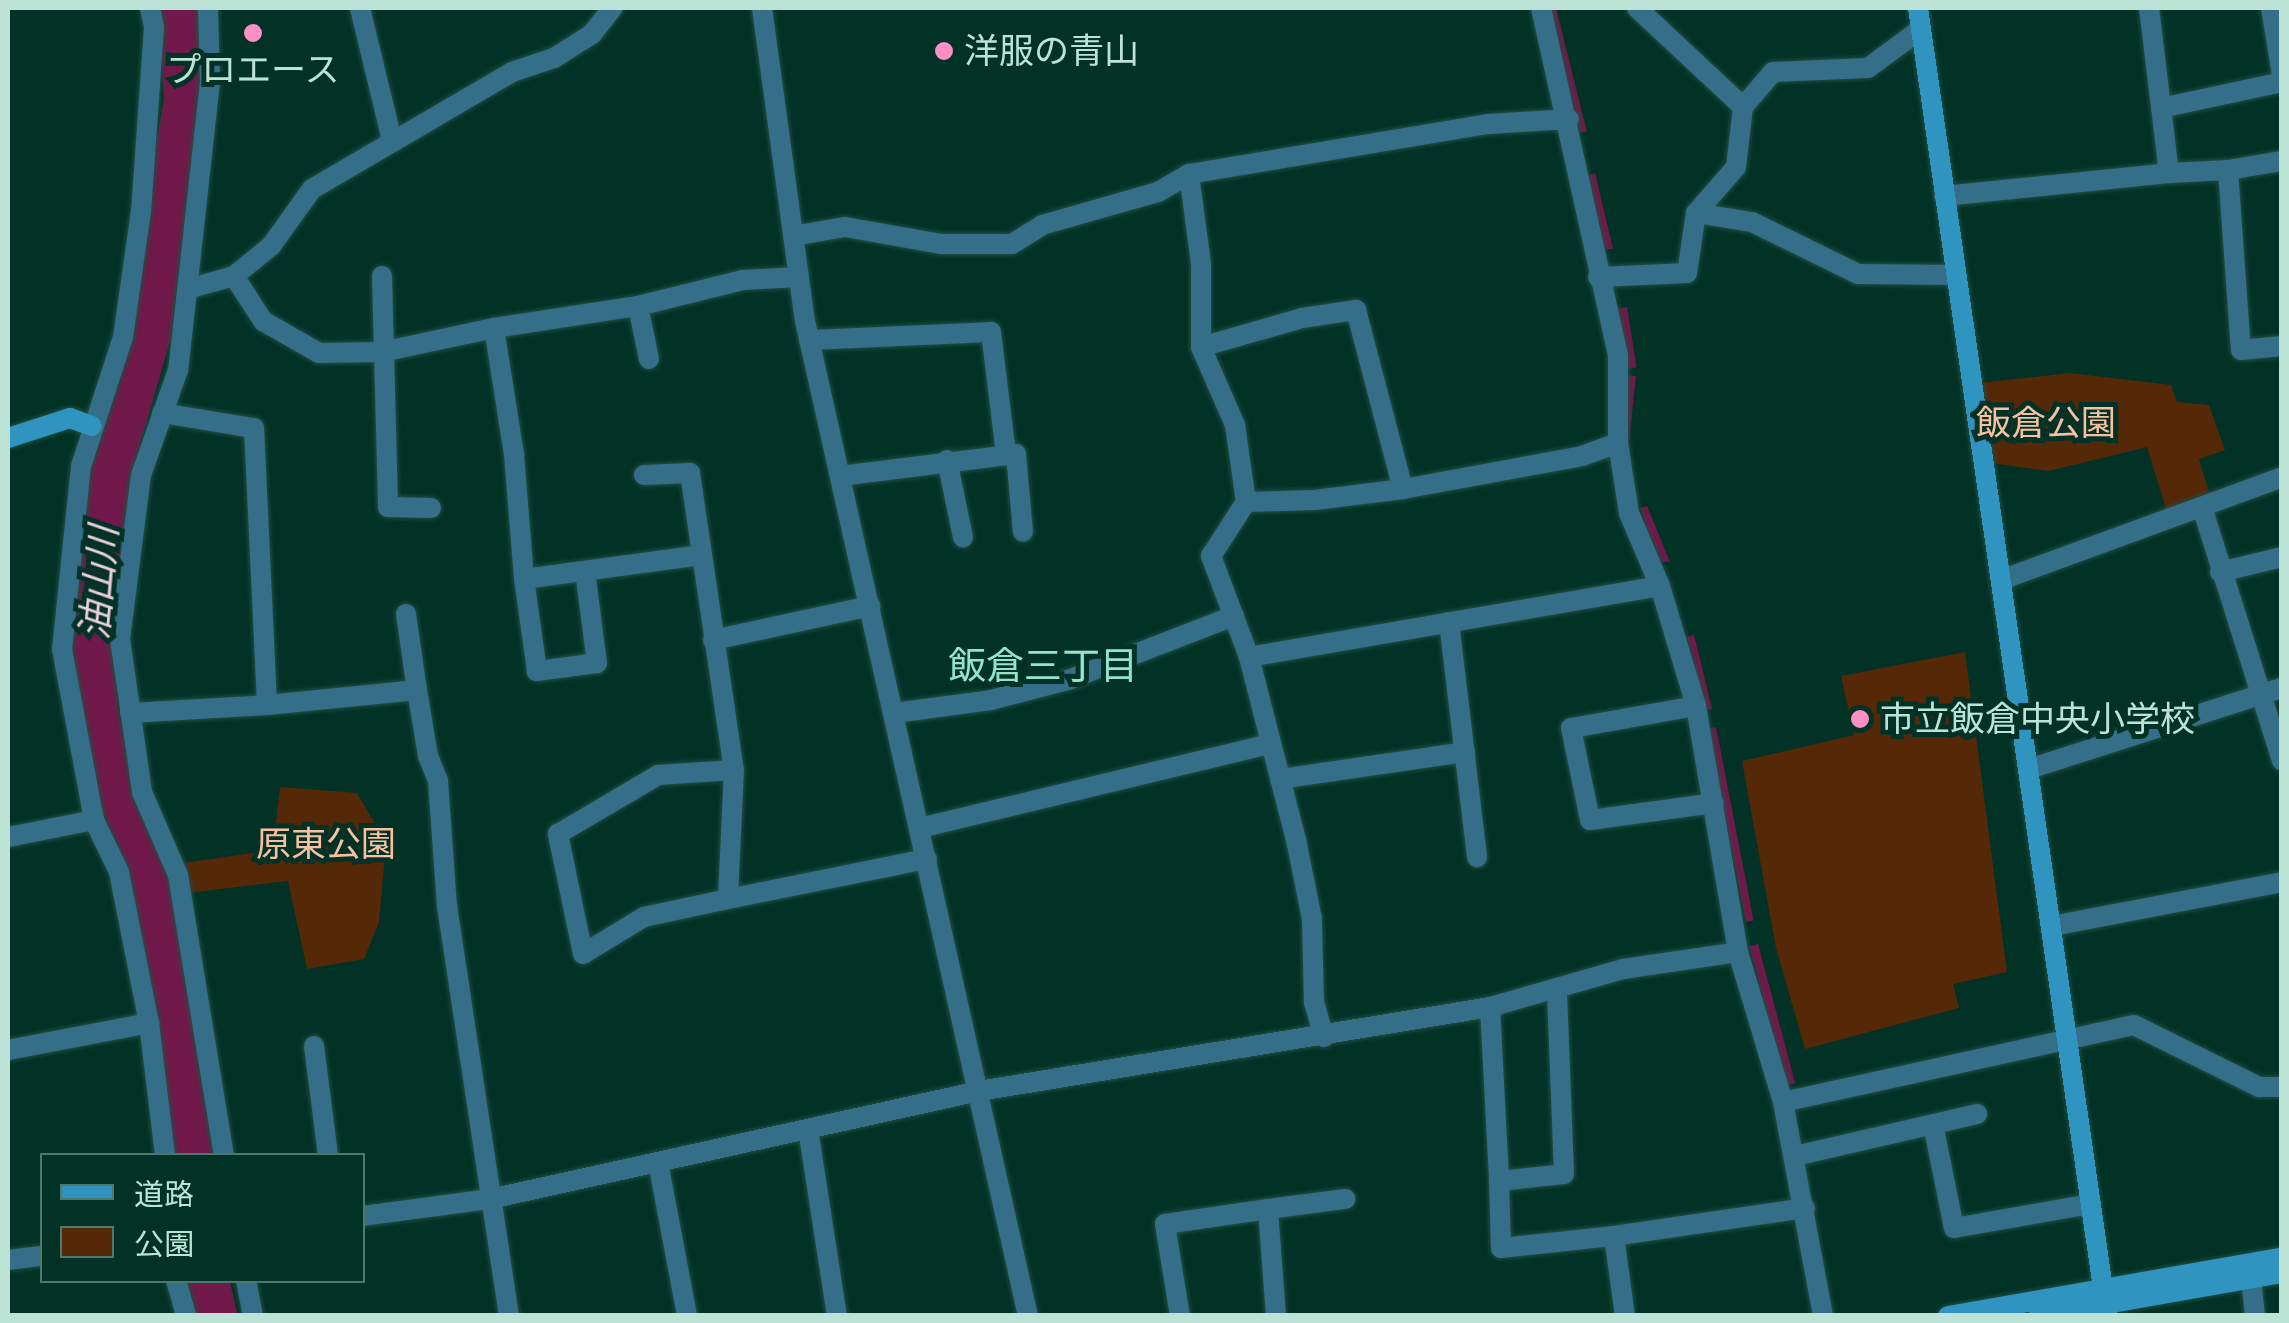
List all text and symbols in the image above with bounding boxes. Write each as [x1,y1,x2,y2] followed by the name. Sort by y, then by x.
[242,22,264,44] marker: プロエース
[964,30,1139,72] place label: 洋服の青山
[933,40,955,62] marker: 洋服の青山
[166,49,340,91] place label: プロエース
[1976,402,2116,444] park label: 飯倉公園
[72,524,128,642] water label: 油山川
[948,644,1138,690] district label: 飯倉三丁目
[1880,698,2195,740] place label: 市立飯倉中央小学校
[1849,708,1871,730] marker: 市立飯倉中央小学校
[256,823,396,865] park label: 原東公園
[40,1153,365,1283] legend
[134,1177,194,1212] text: 道路
[134,1227,194,1262] text: 公園

